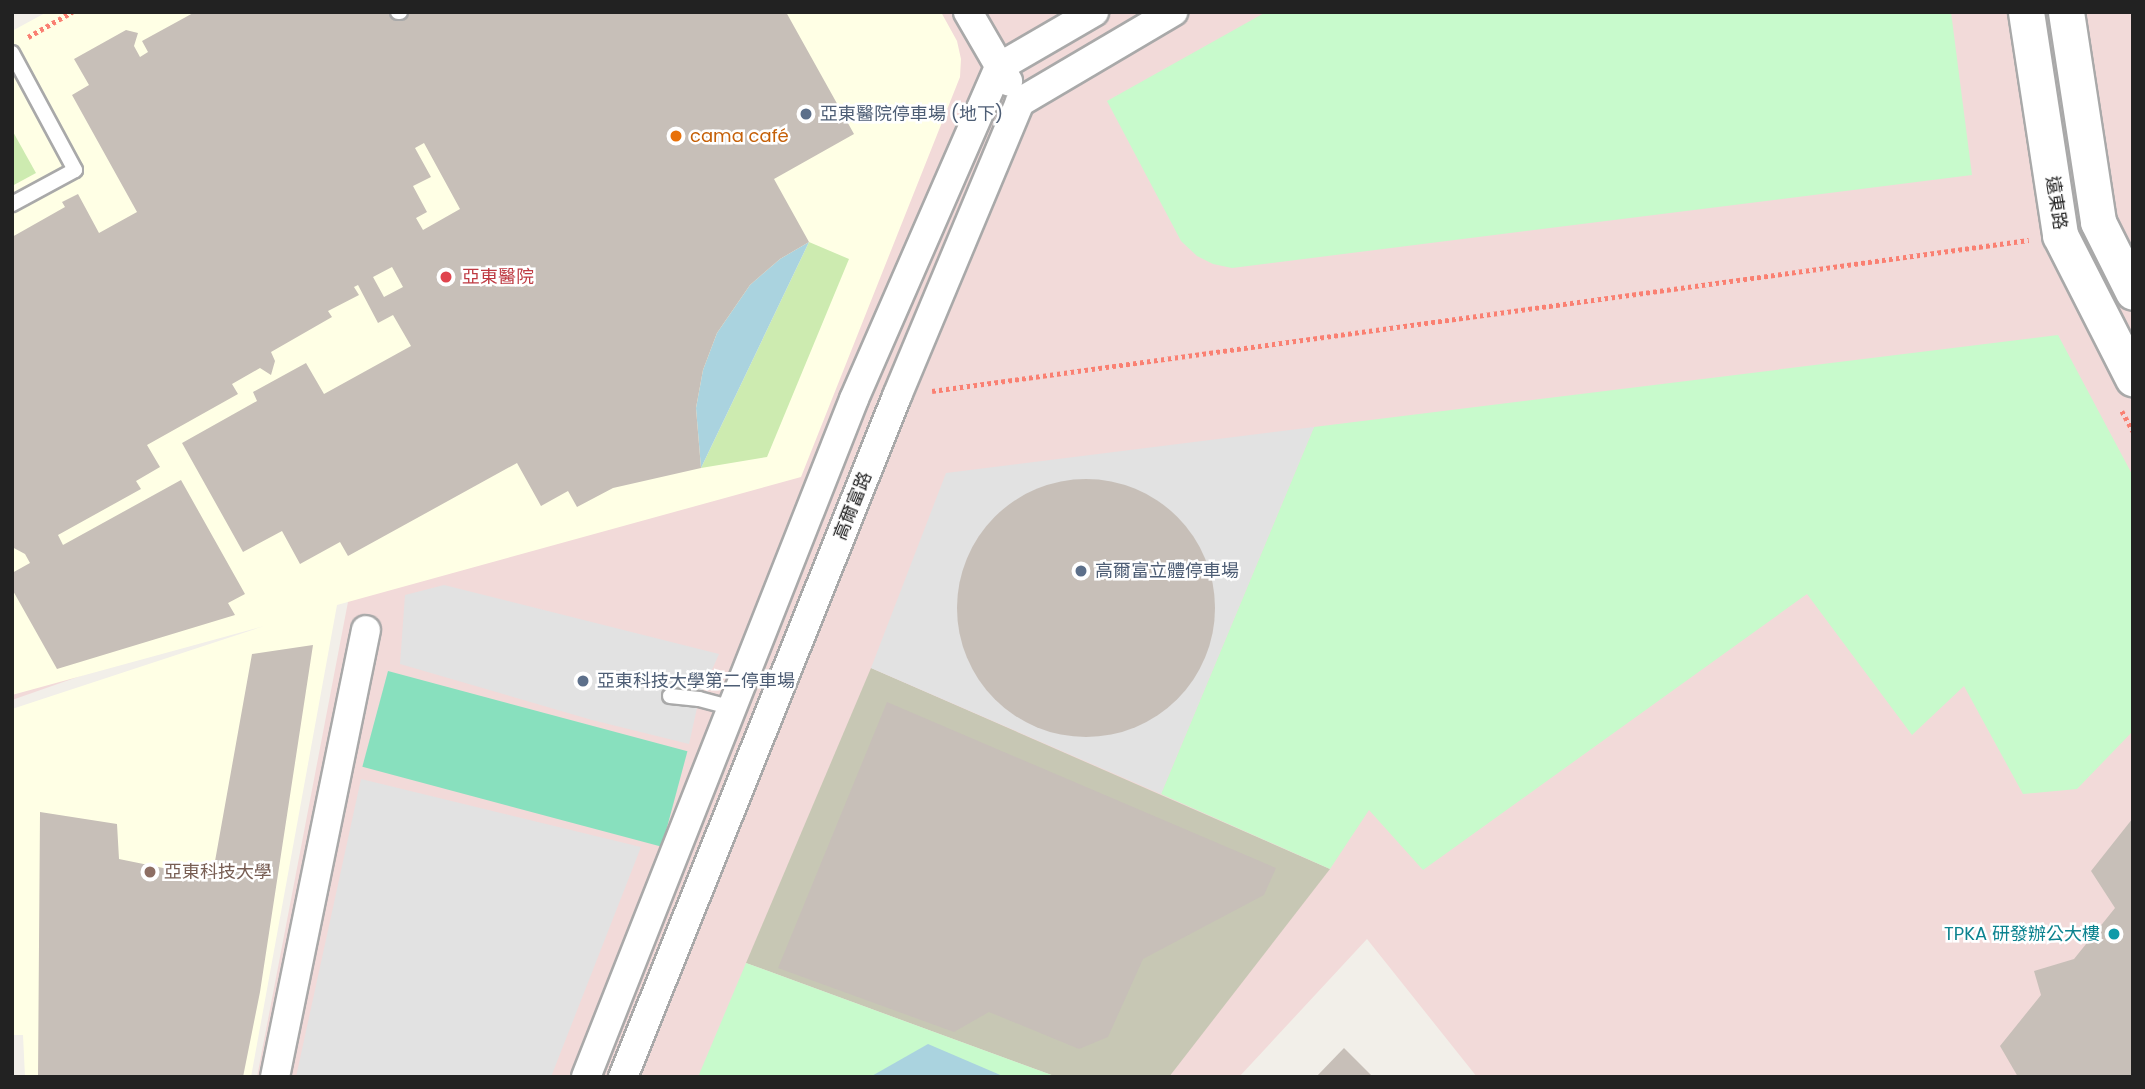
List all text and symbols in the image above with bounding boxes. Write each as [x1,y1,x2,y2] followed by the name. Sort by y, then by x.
[820,103,1003,125] place label: 亞東醫院停車場 (地下)
[798,106,814,122] marker: 亞東醫院停車場 (地下)
[690,125,789,147] place label: cama café
[668,128,684,144] marker: cama café
[2041,175,2071,231] street label: 遠東路
[462,266,534,288] place label: 亞東醫院
[436,267,456,287] marker: 亞東醫院
[830,469,876,543] street label: 高爾富路
[1095,560,1239,582] place label: 高爾富立體停車場
[1073,563,1089,579] marker: 高爾富立體停車場
[597,670,795,692] place label: 亞東科技大學第二停車場
[575,673,591,689] marker: 亞東科技大學第二停車場
[164,861,272,883] place label: 亞東科技大學
[142,864,158,880] marker: 亞東科技大學
[1944,923,2100,945] place label: TPKA 研發辦公大樓
[2106,926,2122,942] marker: TPKA 研發辦公大樓

